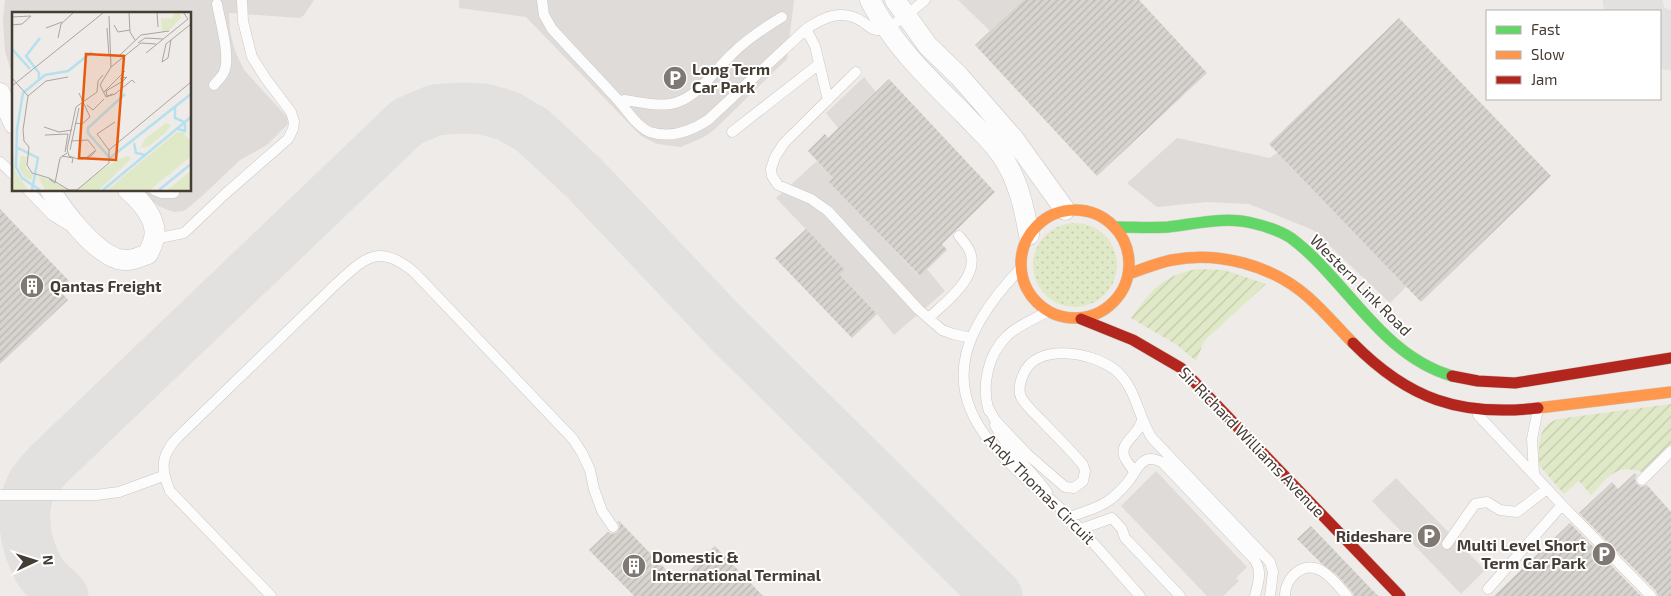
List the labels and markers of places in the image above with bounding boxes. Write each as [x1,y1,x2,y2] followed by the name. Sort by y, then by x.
[692,59,770,96] place label: Long Term Car Park
[662,65,688,91] parking icon: Long Term Car Park
[19,273,45,299] building icon: Qantas Freight
[50,276,162,296] place label: Qantas Freight
[1416,523,1442,549] parking icon: Rideshare
[1336,526,1412,545] place label: Rideshare
[1457,535,1586,572] place label: Multi Level Short Term Car Park
[1591,541,1617,567] parking icon: Multi Level Short Term Car Park
[652,547,822,584] place label: Domestic & International Terminal
[621,553,647,579] building icon: Domestic & International Terminal

